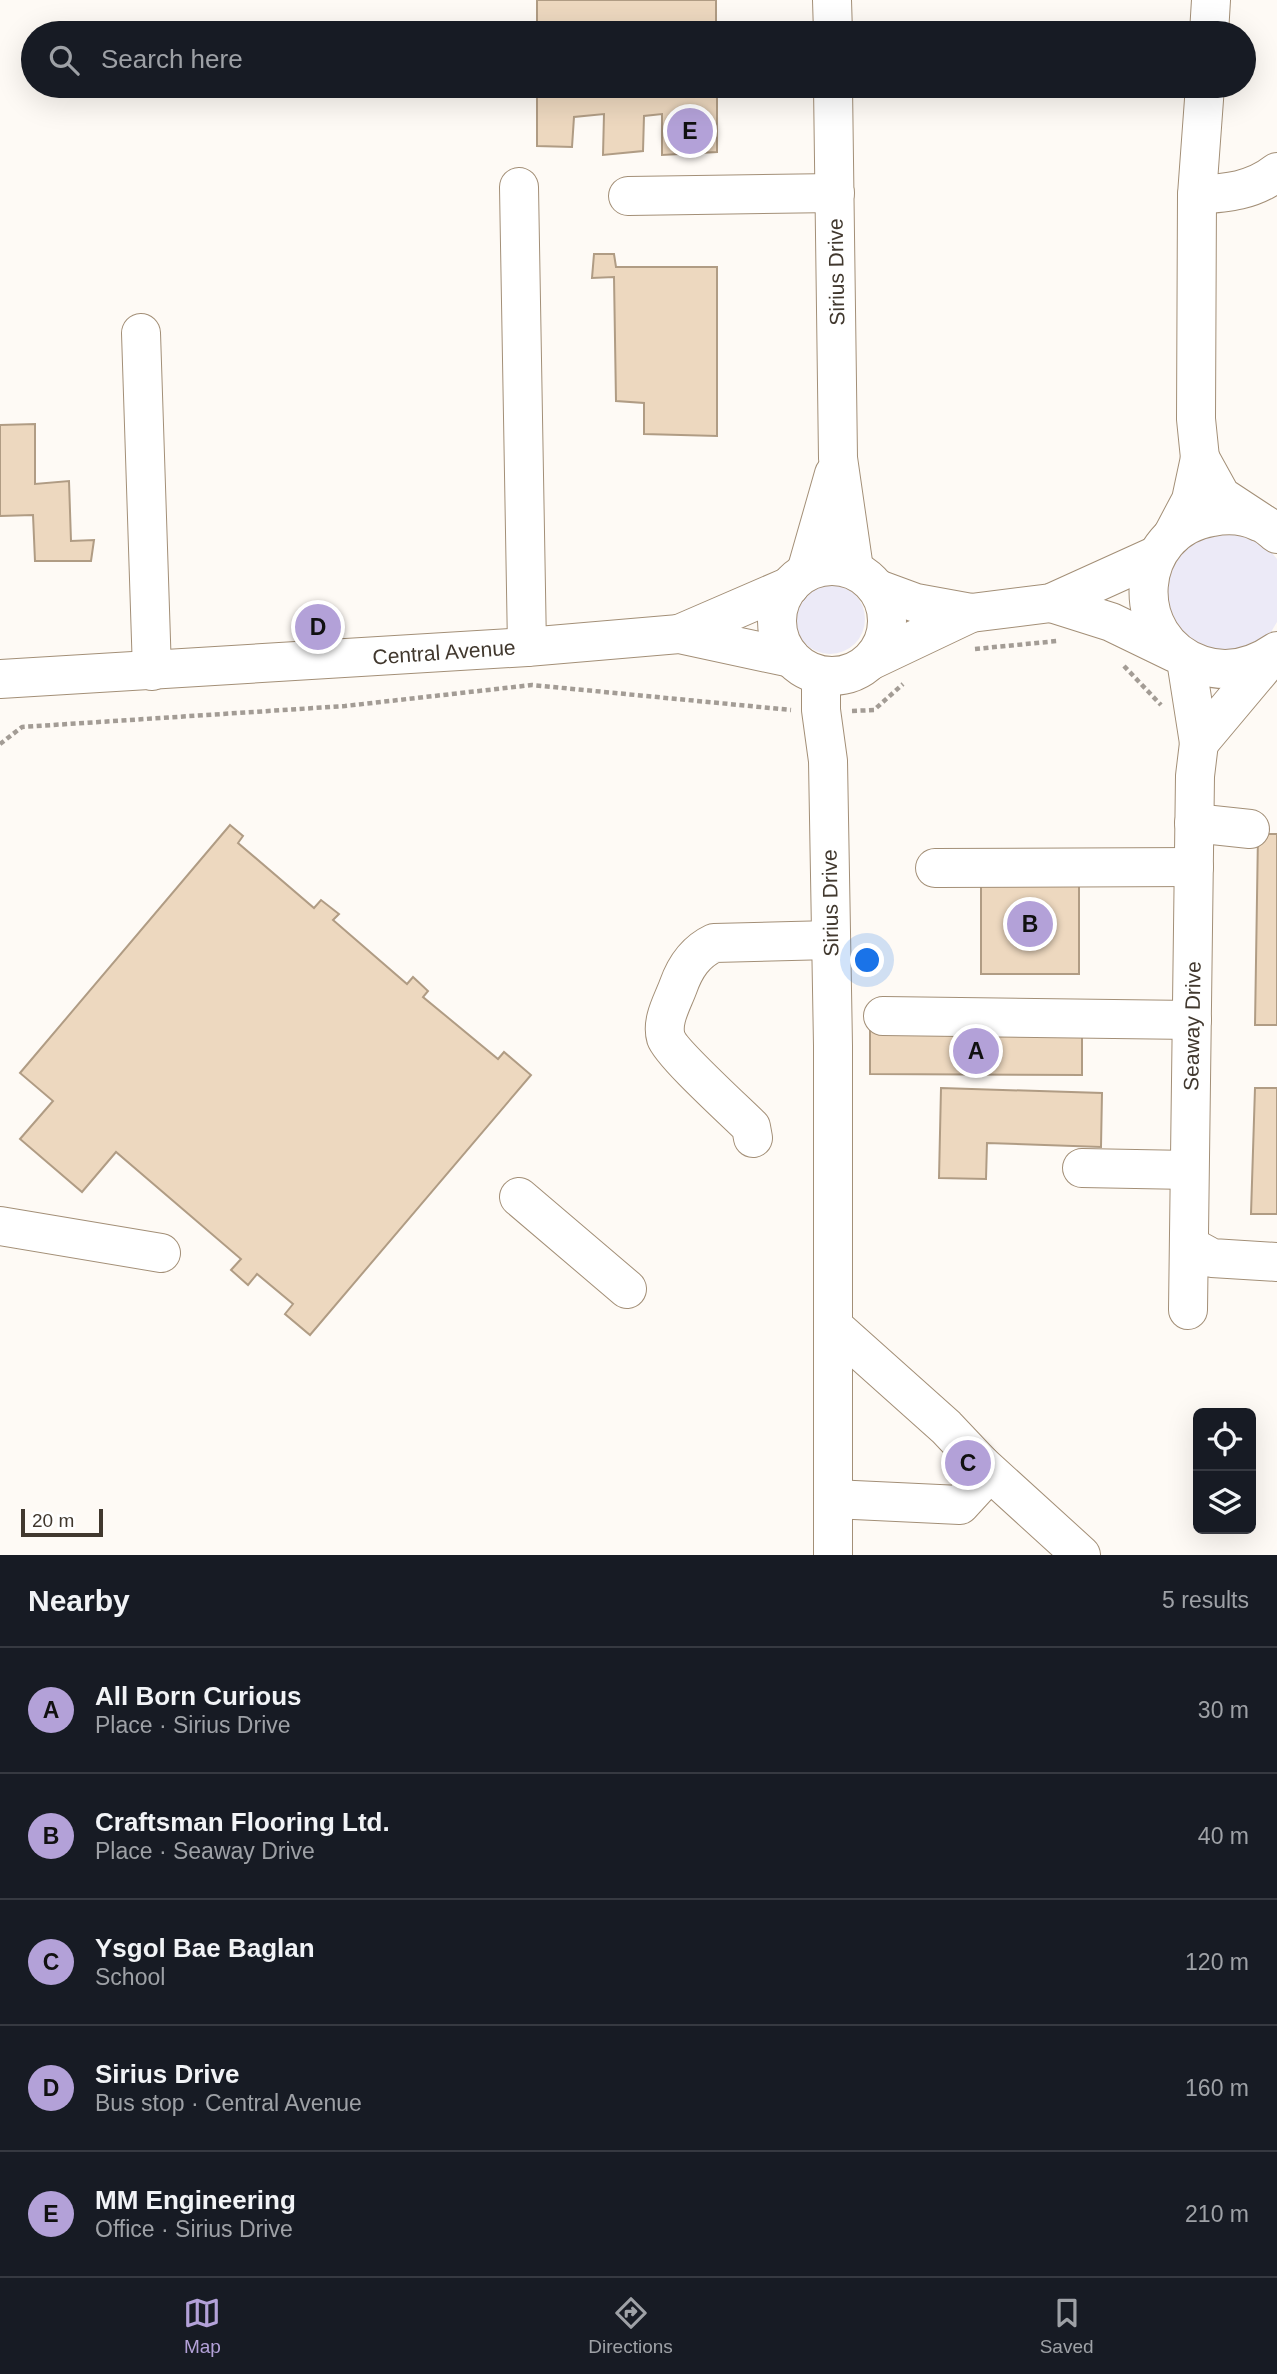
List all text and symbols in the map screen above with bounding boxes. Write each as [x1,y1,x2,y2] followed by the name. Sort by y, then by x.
[21,21,1256,98] search box
[45,41,83,79] icon: search
[101,44,243,74] text: Search here
[667,105,713,157] pin: E
[824,218,848,326] street label: Sirius Drive
[295,601,341,653] pin: D
[372,636,516,668] street label: Central Avenue
[818,849,842,957] street label: Sirius Drive
[1007,898,1053,950] pin: B
[850,943,884,977] your location
[1179,961,1205,1091] street label: Seaway Drive
[953,1025,999,1077] pin: A
[1193,1408,1256,1534] map controls
[1193,1408,1256,1471] button: locate
[945,1437,991,1489] pin: C
[1193,1471,1256,1534] button: layers
[21,1506,103,1538] scale bar
[32,1510,74,1531] text: 20 m
[28,1584,130,1617] text: Nearby
[1162,1587,1249,1613] text: 5 results
[95,1681,302,1711] text: All Born Curious
[43,1697,59,1723] text: A
[1198,1697,1249,1723] text: 30 m
[95,1712,291,1738] text: Place · Sirius Drive
[95,1807,390,1837] text: Craftsman Flooring Ltd.
[43,1823,59,1849] text: B
[1198,1823,1249,1849] text: 40 m
[95,1838,315,1864] text: Place · Seaway Drive
[95,1933,315,1963] text: Ysgol Bae Baglan
[43,1949,59,1975] text: C
[1185,1949,1249,1975] text: 120 m
[95,1964,165,1990] text: School
[95,2059,240,2089] text: Sirius Drive
[43,2075,59,2101] text: D
[1185,2075,1249,2101] text: 160 m
[95,2090,362,2116] text: Bus stop · Central Avenue
[95,2185,296,2215] text: MM Engineering
[43,2201,59,2227] text: E
[1185,2201,1249,2227] text: 210 m
[95,2216,293,2242] text: Office · Sirius Drive
[183,2294,221,2358] tab: Map
[588,2294,673,2358] tab: Directions
[1040,2294,1094,2358] tab: Saved

